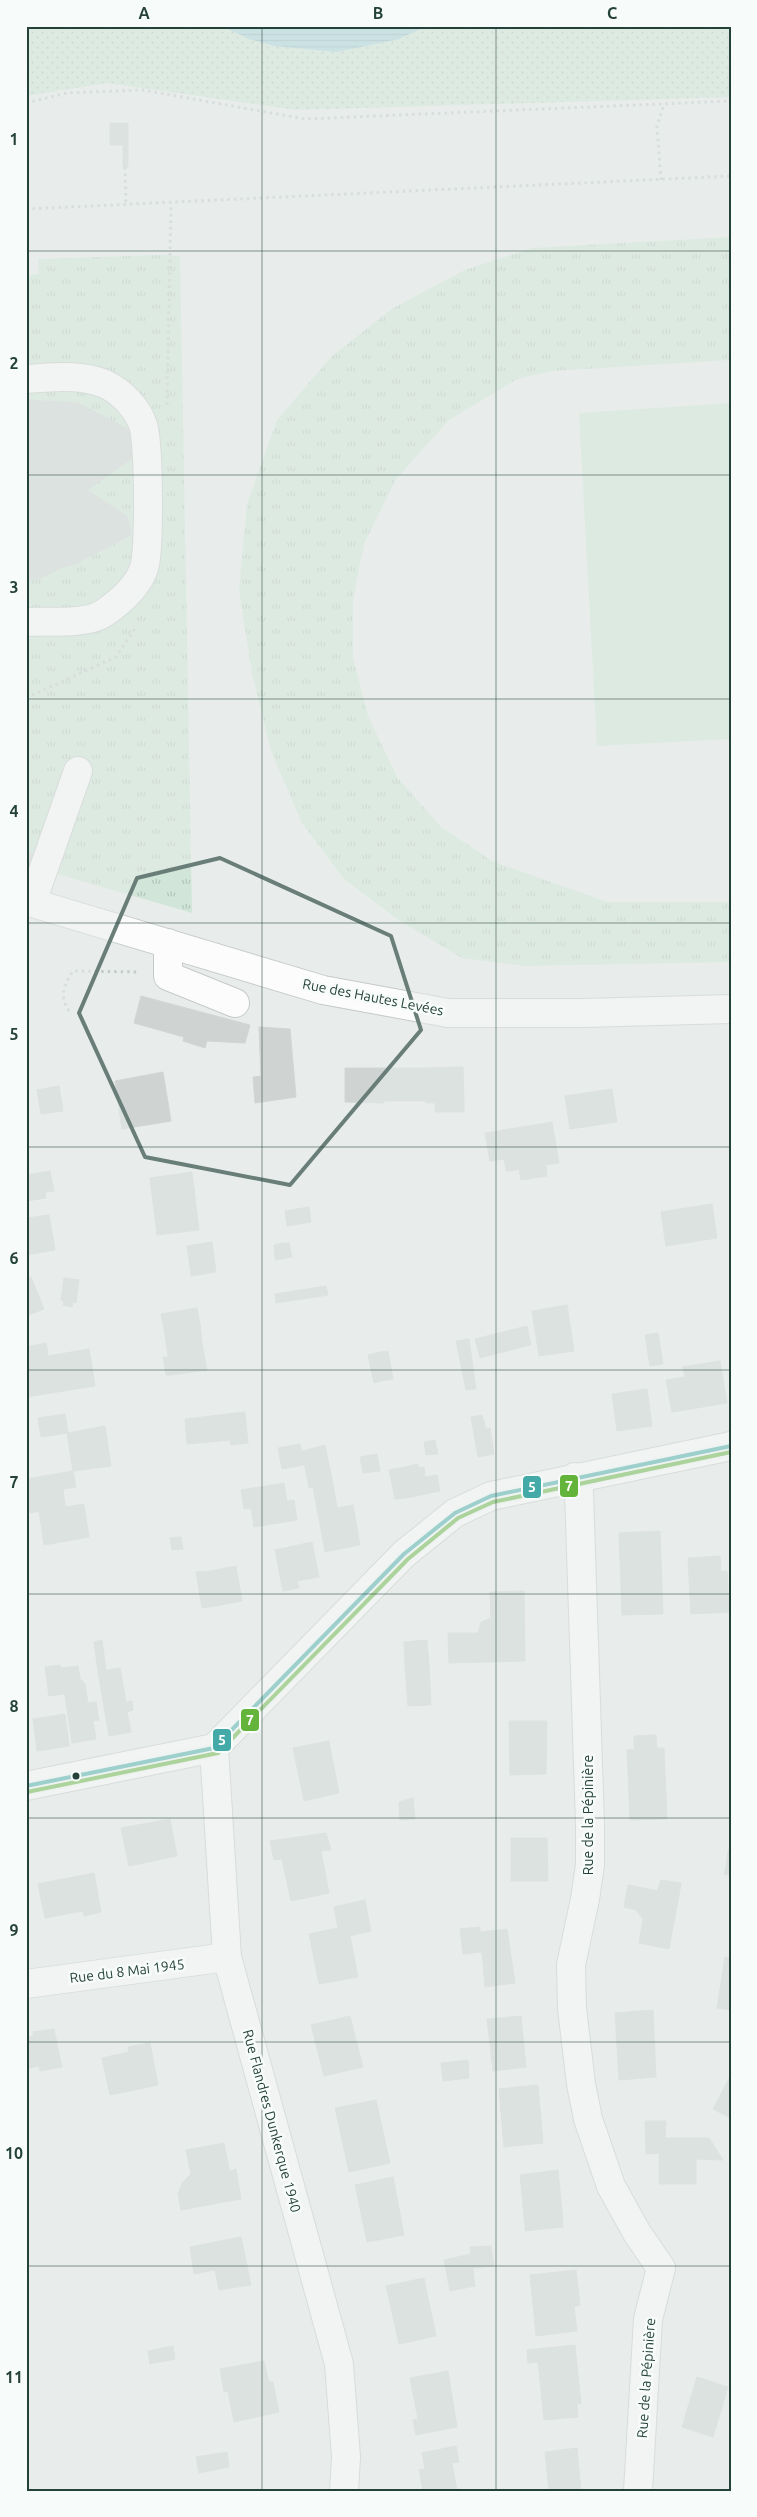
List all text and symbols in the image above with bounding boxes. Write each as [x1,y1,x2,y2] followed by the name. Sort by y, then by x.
[138,4,150,22] text: A
[373,4,383,22] text: B
[607,4,617,22] text: C
[9,130,19,148] text: 1
[9,354,19,372] text: 2
[9,578,19,596] text: 3
[9,802,19,820] text: 4
[301,975,445,1019] street label: Rue des Hautes Levées
[9,1025,19,1043] text: 5
[9,1249,19,1267] text: 6
[9,1473,19,1491] text: 7
[559,1474,579,1498] line badge: 7
[522,1475,542,1499] line badge: 5
[565,1478,573,1494] text: 7
[528,1479,536,1495] text: 5
[9,1697,19,1715] text: 8
[240,1708,260,1732] line badge: 7
[246,1712,254,1728] text: 7
[212,1728,232,1752] line badge: 5
[218,1732,226,1748] text: 5
[580,1755,596,1875] street label: Rue de la Pépinière
[71,1771,81,1781] unlabelled marker
[9,1921,19,1939] text: 9
[69,1956,185,1986] street label: Rue du 8 Mai 1945
[240,2028,304,2214] street label: Rue Flandres Dunkerque 1940
[5,2144,23,2162] text: 10
[634,2317,658,2439] street label: Rue de la Pépinière
[5,2368,23,2386] text: 11

